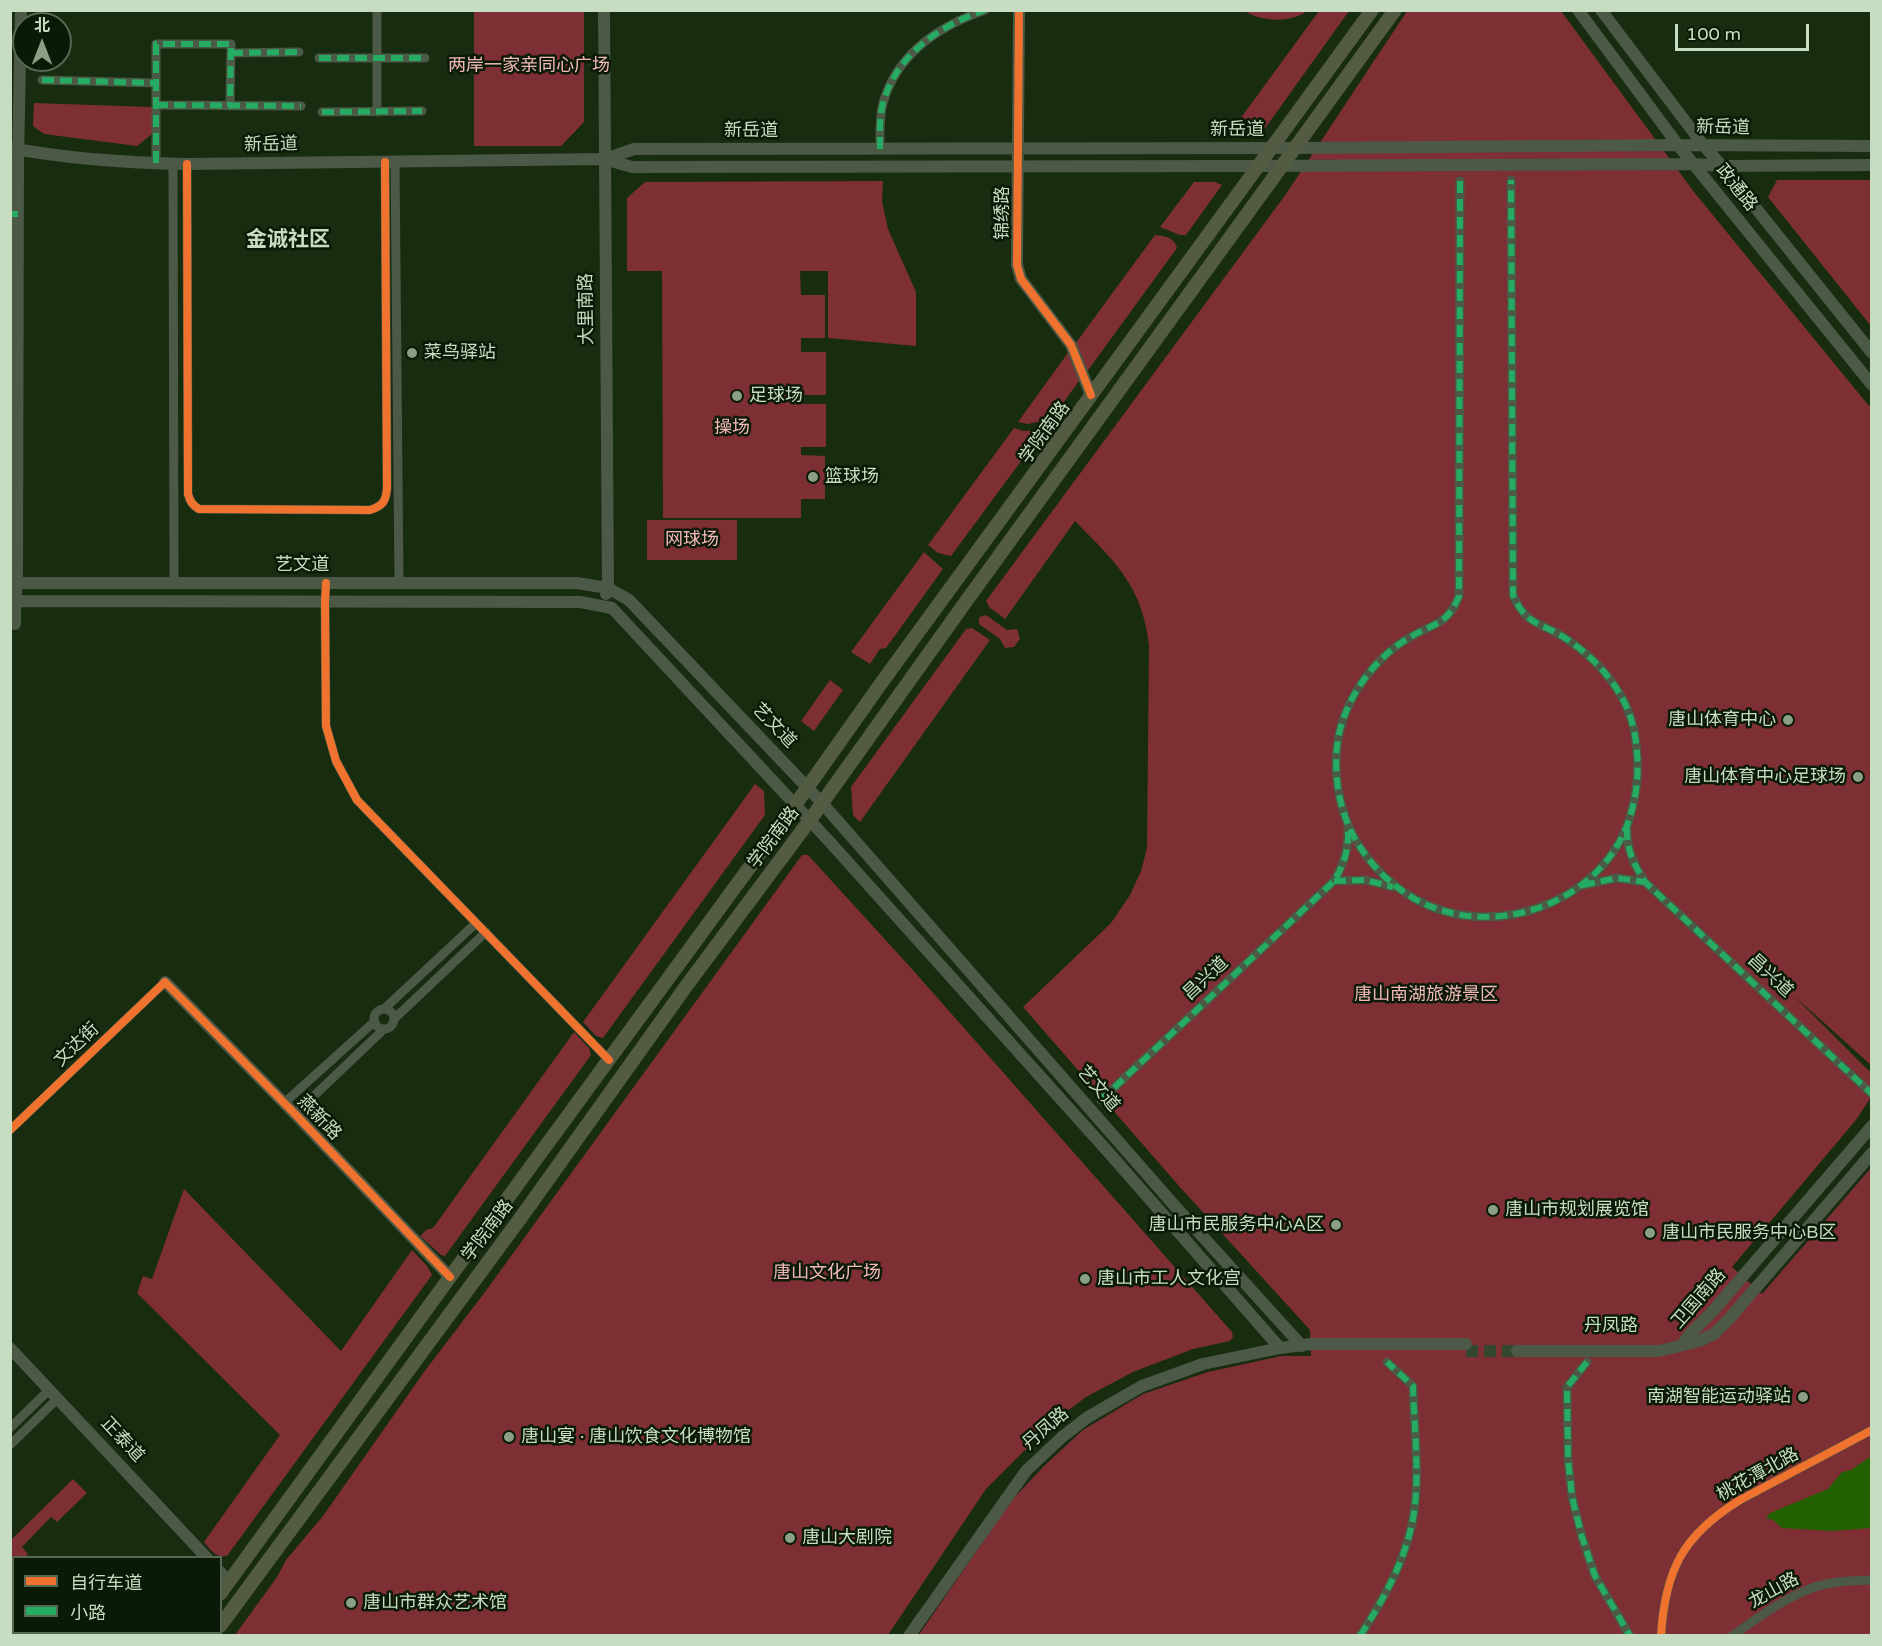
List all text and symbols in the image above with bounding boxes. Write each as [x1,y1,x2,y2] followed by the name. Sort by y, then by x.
[12,12,72,72] north arrow
[1678,12,1812,50] scale bar
[34,16,50,36] text: 北
[1686,23,1741,45] text: 100 m
[448,55,610,77] park label: 两岸一家亲同心广场
[1696,117,1750,139] street label: 新岳道
[1210,119,1264,141] street label: 新岳道
[724,120,778,142] street label: 新岳道
[244,134,298,156] street label: 新岳道
[1711,160,1761,216] street label: 政通路
[992,186,1014,240] street label: 锦绣路
[246,227,330,253] district label: 金诚社区
[576,273,598,345] street label: 大里南路
[424,342,496,364] place label: 菜鸟驿站
[405,346,419,360] marker: 菜鸟驿站
[749,385,803,407] place label: 足球场
[730,389,744,403] marker: 足球场
[1015,398,1075,468] street label: 学院南路
[714,417,750,439] park label: 操场
[825,466,879,488] place label: 篮球场
[806,470,820,484] marker: 篮球场
[665,529,719,551] park label: 网球场
[275,554,329,576] street label: 艺文道
[747,699,801,753] street label: 艺文道
[1668,709,1776,731] place label: 唐山体育中心
[1781,713,1795,727] marker: 唐山体育中心
[1684,766,1846,788] place label: 唐山体育中心足球场
[1851,770,1865,784] marker: 唐山体育中心足球场
[744,803,804,873] street label: 学院南路
[1743,950,1797,1002] street label: 昌兴道
[1179,953,1233,1005] street label: 昌兴道
[1354,984,1498,1006] park label: 唐山南湖旅游景区
[50,1018,104,1072] street label: 文达街
[1072,1062,1124,1116] street label: 艺文道
[292,1091,346,1145] street label: 燕新路
[458,1196,518,1266] street label: 学院南路
[1505,1199,1649,1221] place label: 唐山市规划展览馆
[1486,1203,1500,1217] marker: 唐山市规划展览馆
[1149,1214,1324,1236] place label: 唐山市民服务中心A区
[1329,1218,1343,1232] marker: 唐山市民服务中心A区
[1662,1222,1836,1244] place label: 唐山市民服务中心B区
[1643,1226,1657,1240] marker: 唐山市民服务中心B区
[773,1262,881,1284] park label: 唐山文化广场
[1667,1265,1731,1333] street label: 卫国南路
[1097,1268,1241,1290] place label: 唐山市工人文化宫
[1078,1272,1092,1286] marker: 唐山市工人文化宫
[1584,1315,1638,1337] street label: 丹凤路
[1647,1386,1791,1408] place label: 南湖智能运动驿站
[1796,1390,1810,1404] marker: 南湖智能运动驿站
[1019,1403,1073,1455] street label: 丹凤路
[96,1413,148,1467] street label: 正泰道
[521,1426,751,1448] place label: 唐山宴 · 唐山饮食文化博物馆
[502,1430,516,1444] marker: 唐山宴 · 唐山饮食文化博物馆
[1713,1444,1803,1506] street label: 桃花潭北路
[802,1527,892,1549] place label: 唐山大剧院
[783,1531,797,1545] marker: 唐山大剧院
[12,1556,222,1634] legend
[1745,1568,1803,1614] street label: 龙山路
[70,1572,142,1594] text: 自行车道
[363,1592,507,1614] place label: 唐山市群众艺术馆
[344,1596,358,1610] marker: 唐山市群众艺术馆
[70,1602,106,1624] text: 小路

